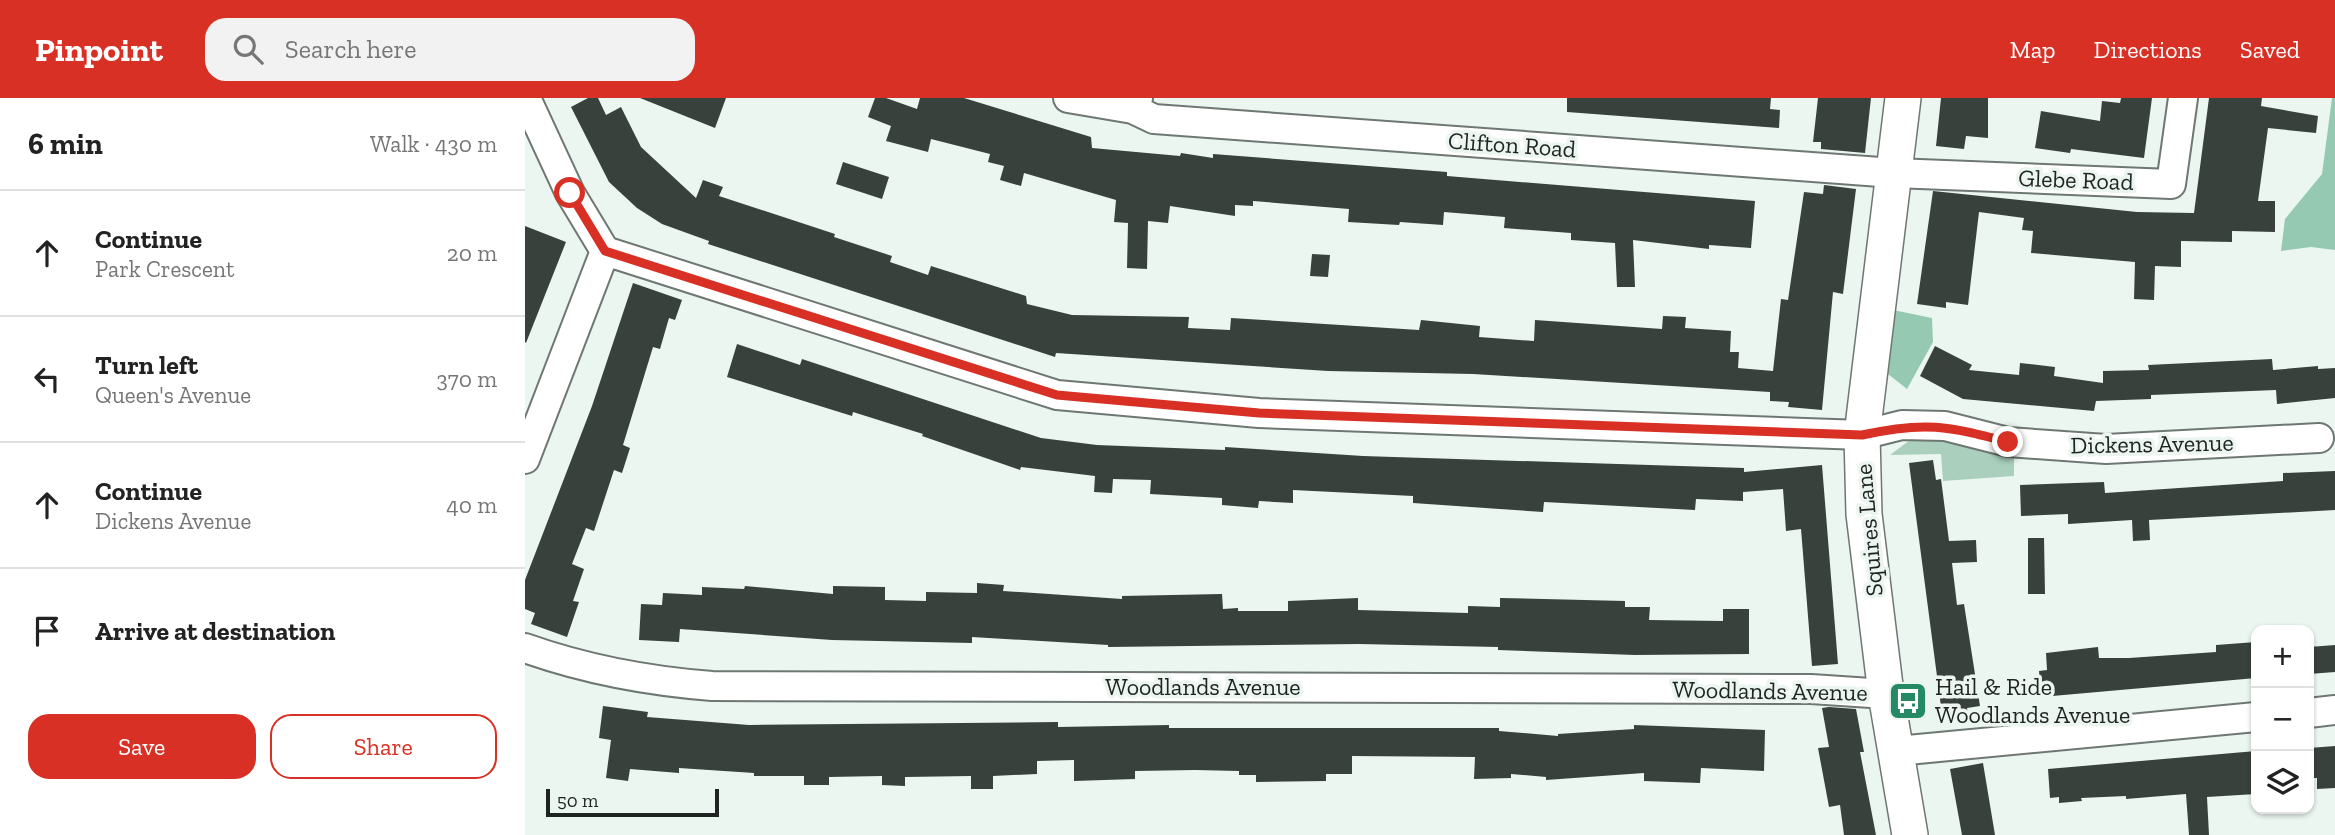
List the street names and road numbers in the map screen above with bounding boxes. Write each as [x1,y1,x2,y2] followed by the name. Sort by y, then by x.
[1447,126,1577,163] street label: Clifton Road
[2018,163,2134,196] street label: Glebe Road
[2070,428,2234,459] street label: Dickens Avenue
[1848,463,1889,597] street label: Squires Lane
[1105,672,1301,701] street label: Woodlands Avenue
[1672,674,1868,707] street label: Woodlands Avenue

